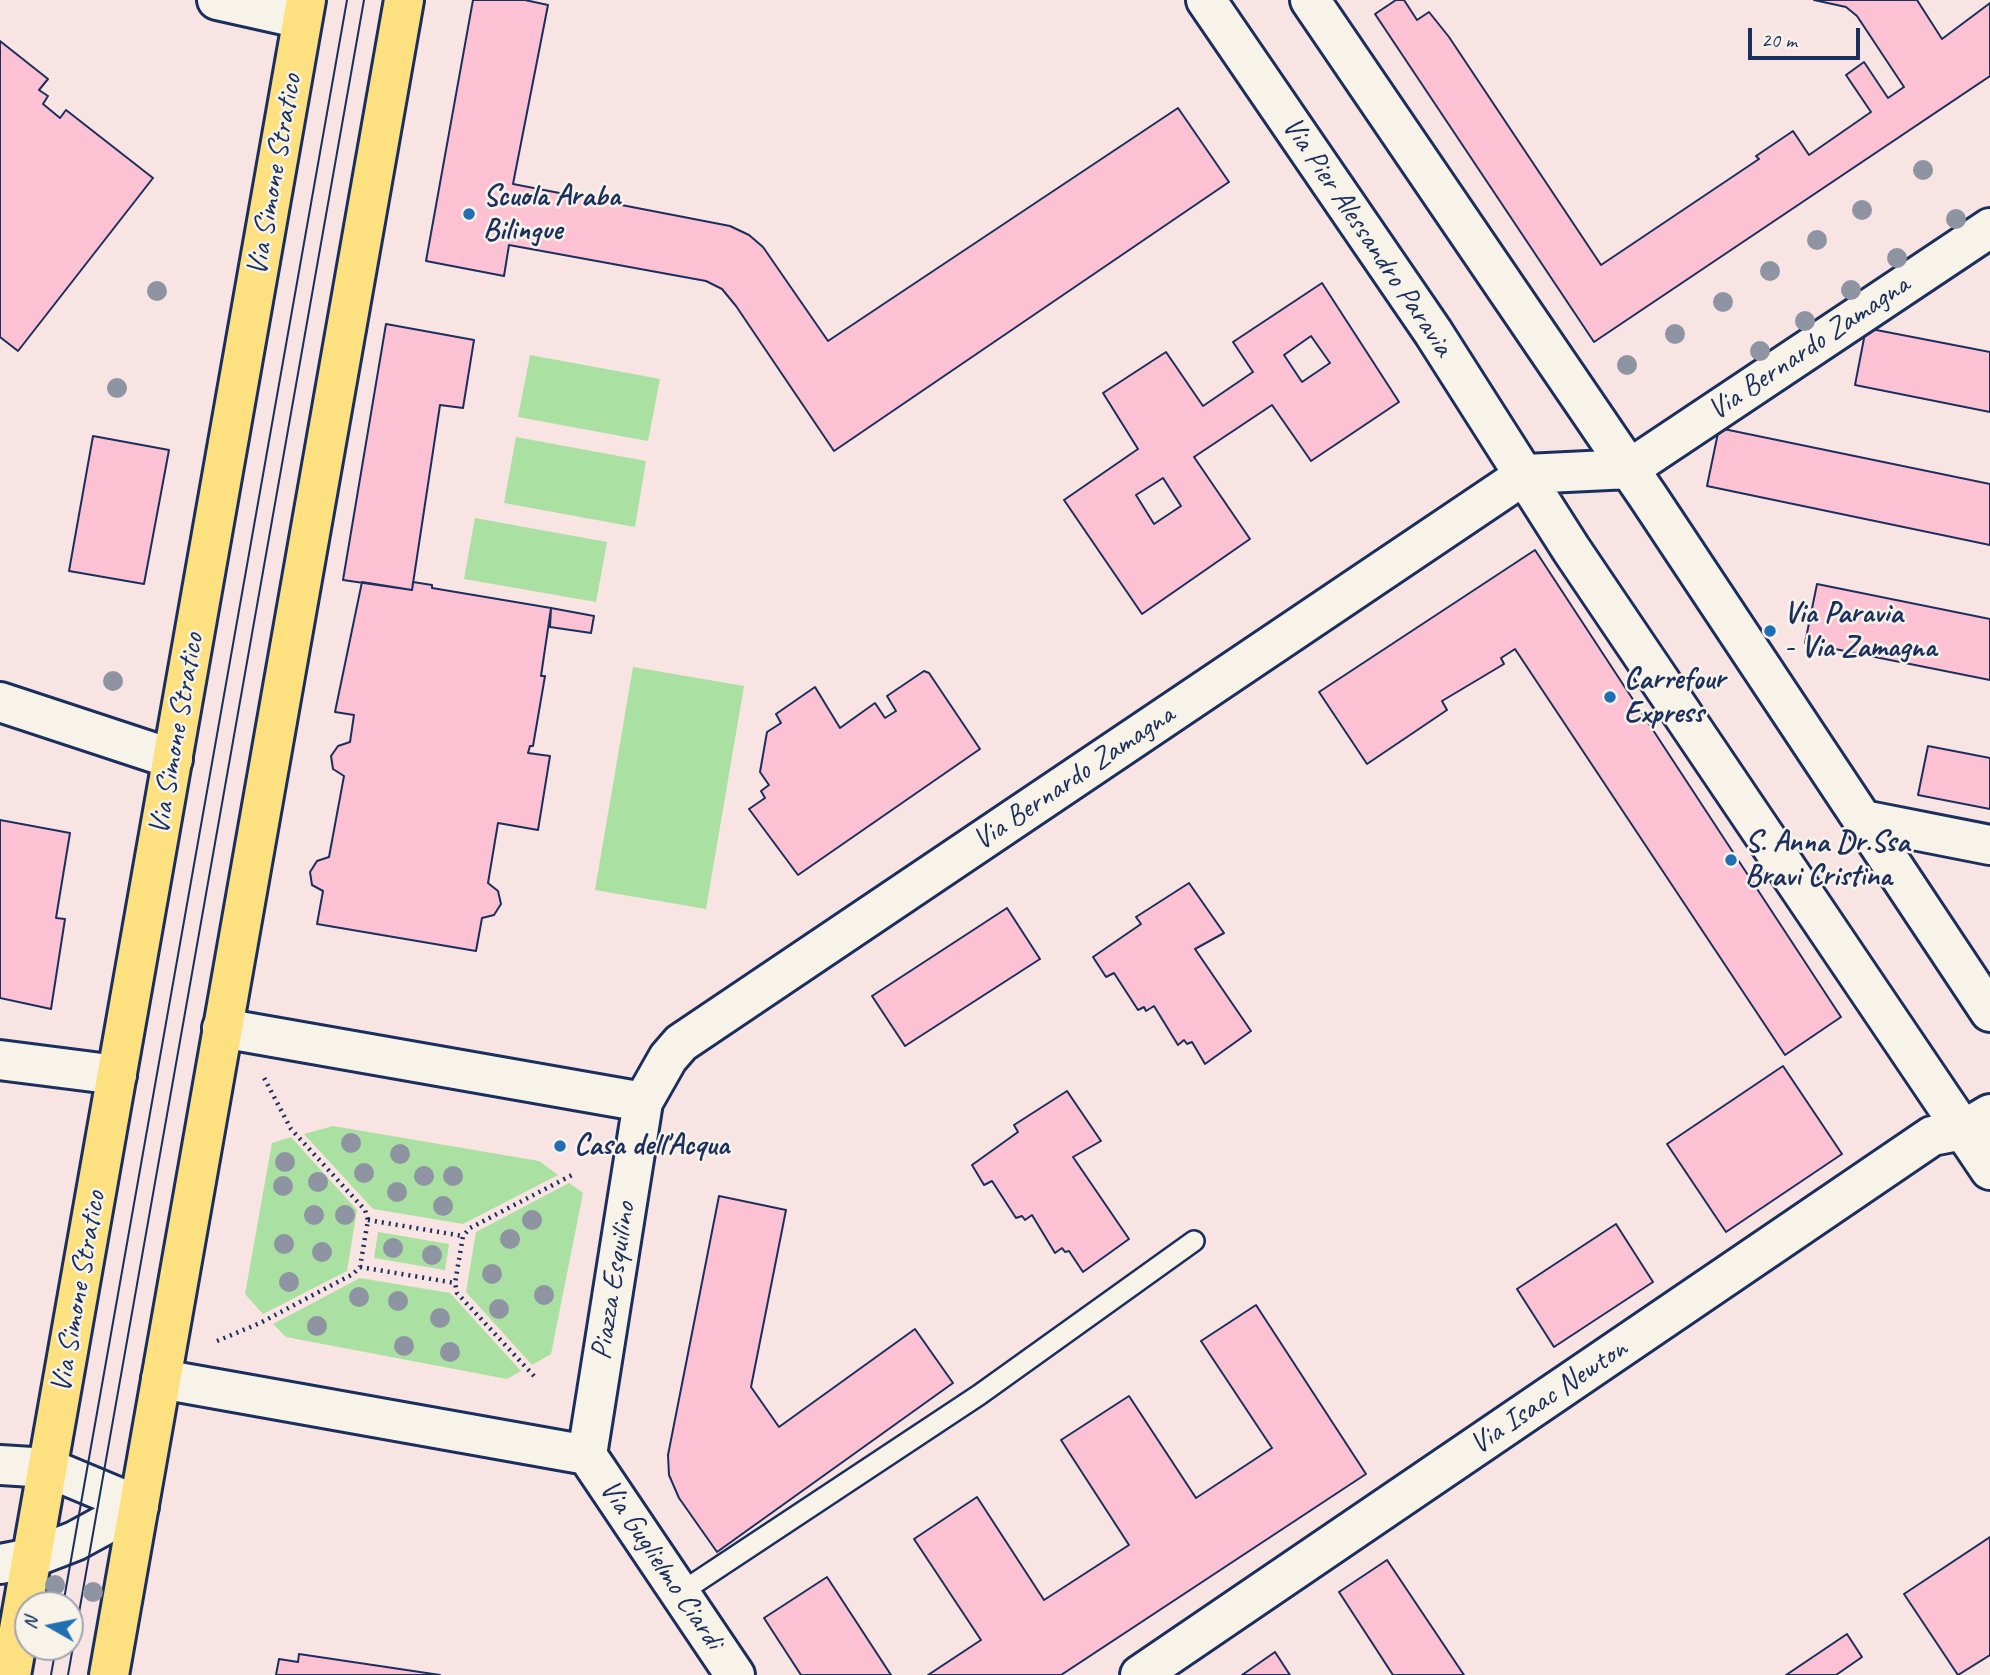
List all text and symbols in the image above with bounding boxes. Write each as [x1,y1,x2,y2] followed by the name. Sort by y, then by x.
[1752,14,1864,58] scale bar
[1761,27,1797,53] text: 20 m
[240,71,310,279] street label: Via Simone Stratico
[1274,111,1460,363] street label: Via Pier Alessandro Paravia
[483,179,620,249] place label: Scuola Araba Bilingue
[461,206,477,222] marker: Scuola Araba Bilingue
[1701,267,1917,429] street label: Via Bernardo Zamagna
[1784,596,1936,666] place label: Via Paravia - Via Zamagna
[1762,623,1778,639] marker: Via Paravia - Via Zamagna
[142,630,212,838] street label: Via Simone Stratico
[1624,662,1725,732] place label: Carrefour Express
[1602,689,1618,705] marker: Carrefour Express
[966,697,1182,859] street label: Via Bernardo Zamagna
[1745,825,1909,896] place label: S. Anna Dr.Ssa Bravi Cristina
[1723,852,1739,868] marker: S. Anna Dr.Ssa Bravi Cristina
[574,1128,729,1164] place label: Casa dell'Acqua
[552,1138,568,1154] marker: Casa dell'Acqua
[44,1188,114,1396] street label: Via Simone Stratico
[584,1200,644,1362] street label: Piazza Esquilino
[1463,1331,1635,1463] street label: Via Isaac Newton
[591,1473,731,1657] street label: Via Guglielmo Ciardi
[14,1591,84,1661] north arrow
[17,1615,43,1631] text: N

